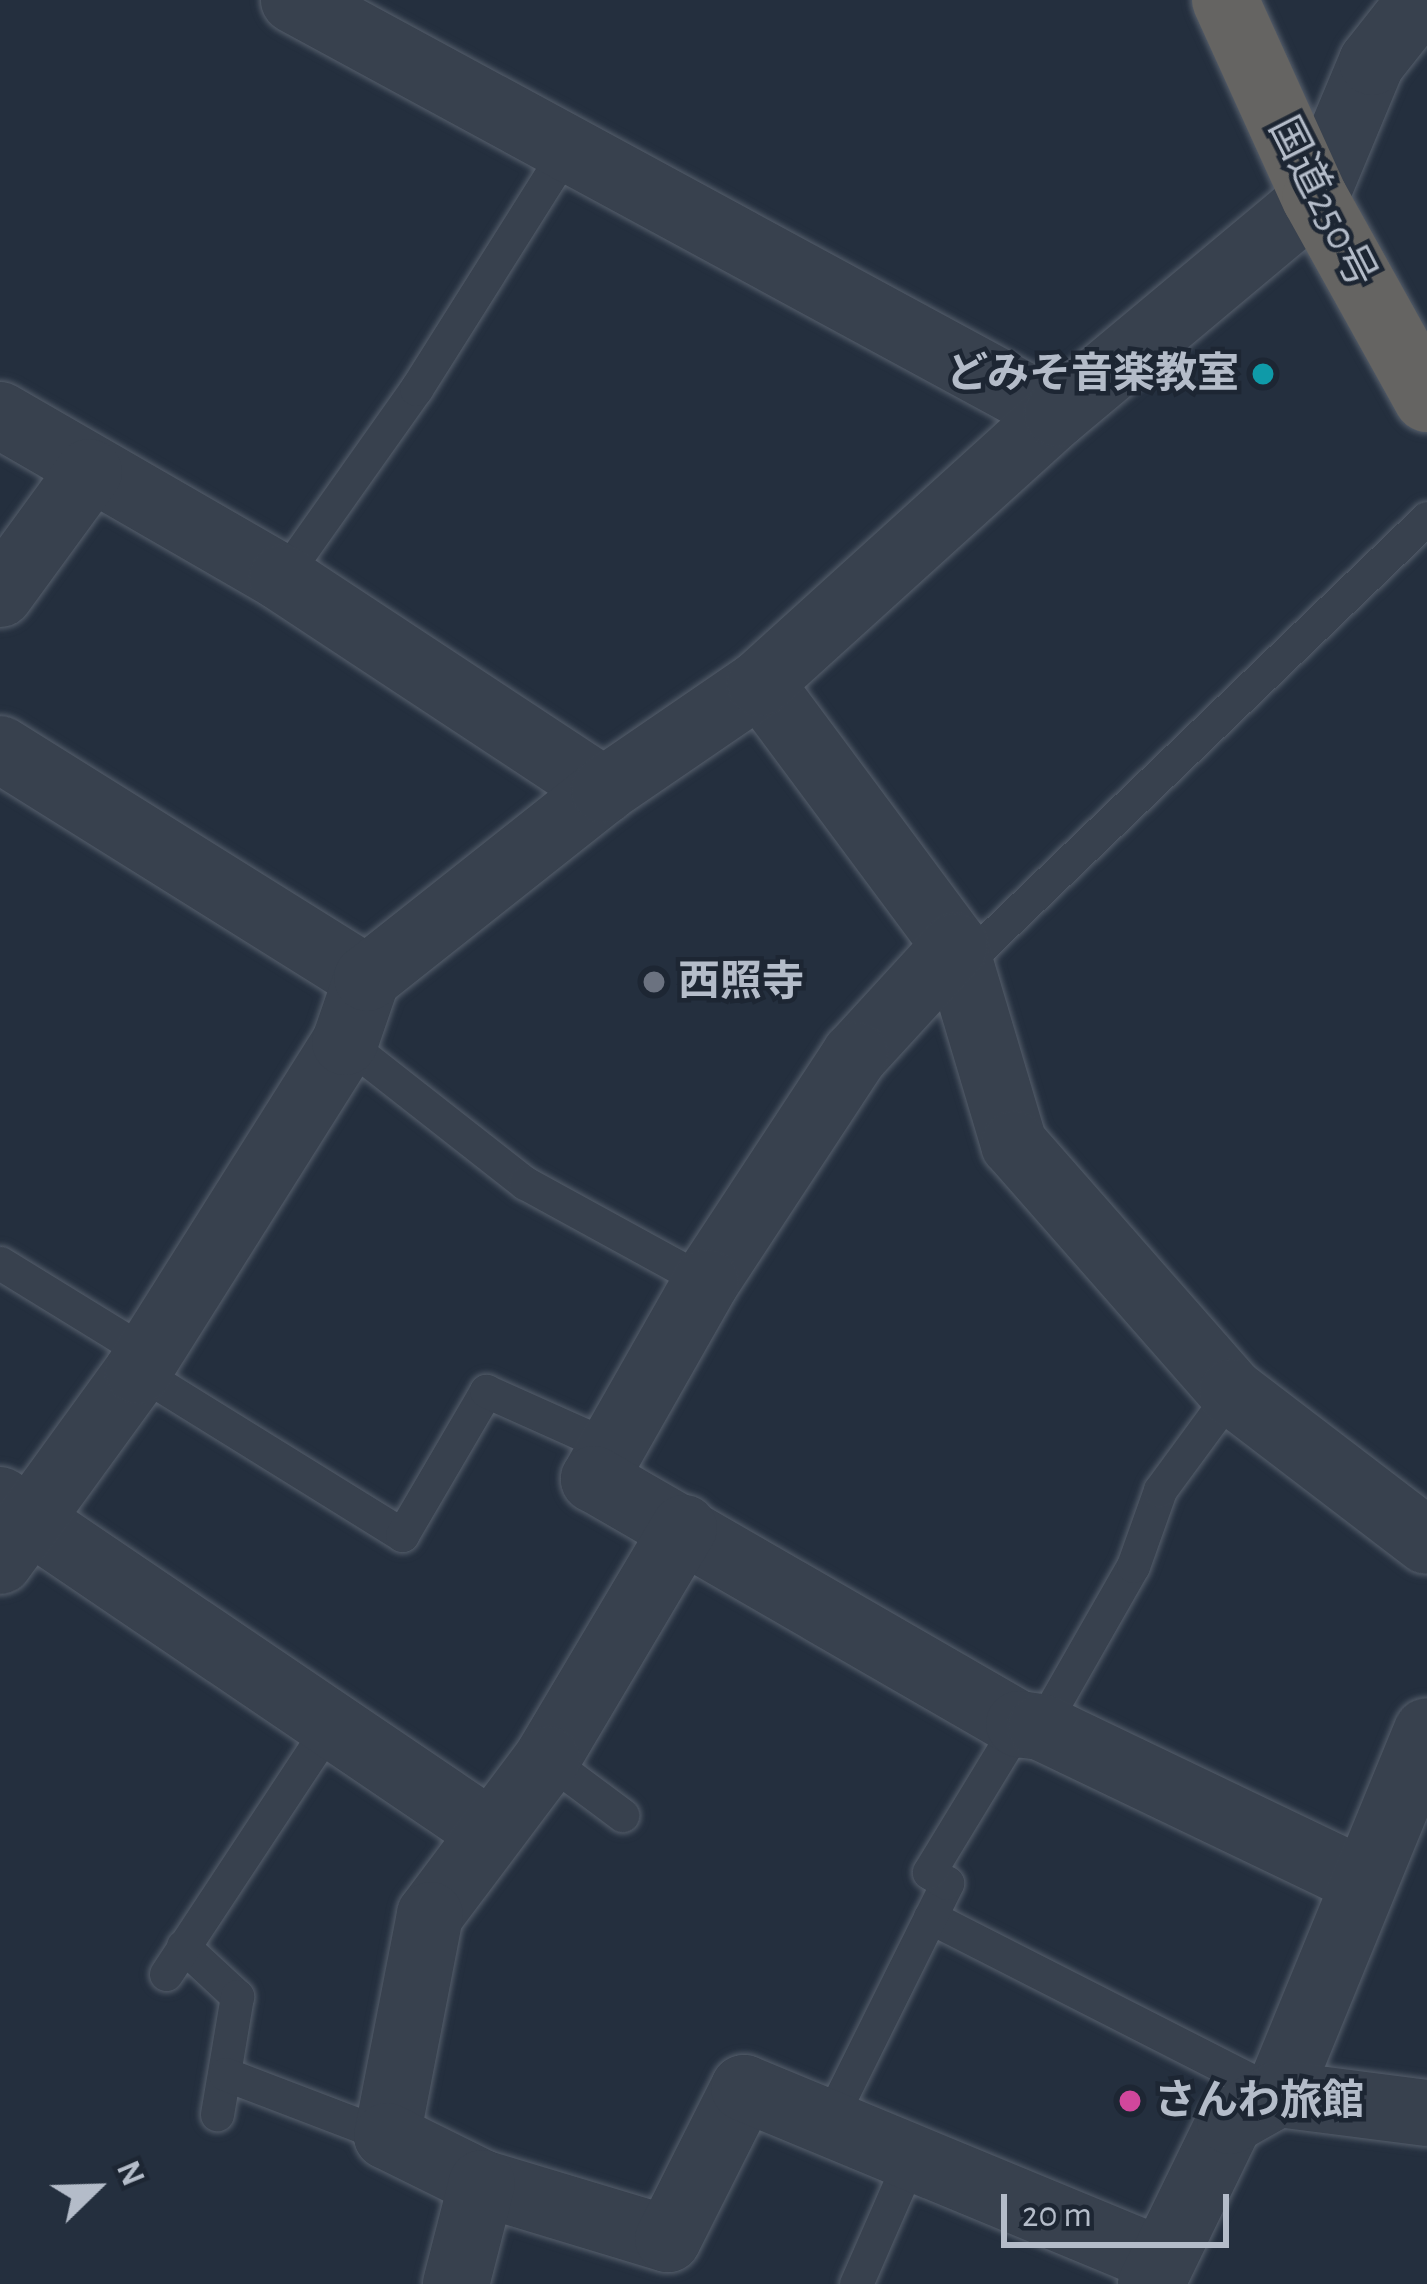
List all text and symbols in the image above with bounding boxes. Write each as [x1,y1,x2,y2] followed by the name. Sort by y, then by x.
[1258,108,1386,296] street label: 国道250号
[945,349,1239,399] place label: どみそ音楽教室
[1250,361,1276,387] marker: どみそ音楽教室
[678,957,804,1007] place label: 西照寺
[641,969,667,995] marker: 西照寺
[1154,2076,1364,2126] place label: さんわ旅館
[1117,2088,1143,2114] marker: さんわ旅館
[36,2128,156,2248] north arrow
[110,2157,149,2191] text: N
[1007,2170,1235,2244] scale bar
[1022,2197,1092,2233] text: 20 m

